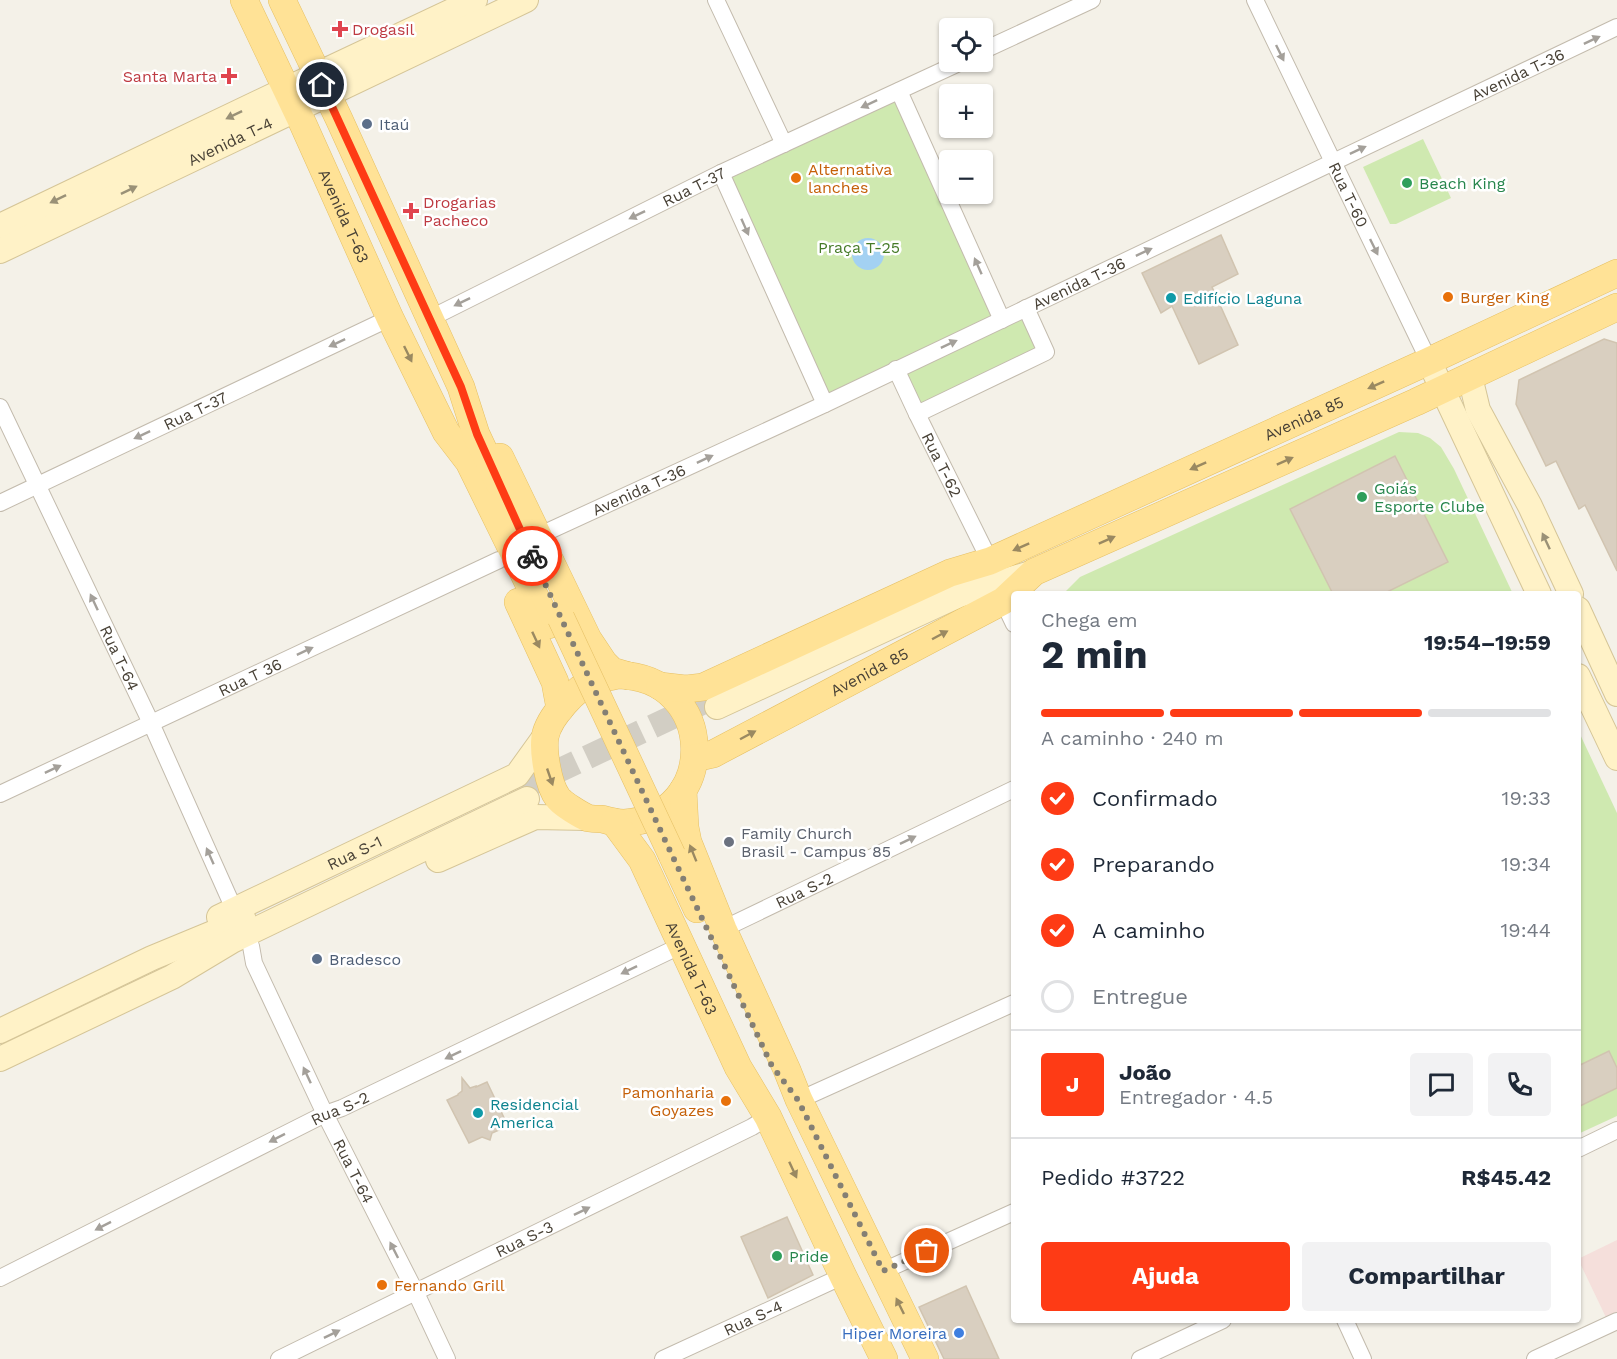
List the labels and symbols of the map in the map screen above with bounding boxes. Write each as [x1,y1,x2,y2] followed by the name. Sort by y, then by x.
[352,20,415,39] place label: Drogasil
[333,22,347,36] marker: Drogasil
[1583,35,1600,44] one-way arrow
[1275,44,1284,61] one-way arrow
[1468,45,1567,105] street label: Avenida T-36
[296,59,347,110] pin
[123,67,217,86] place label: Santa Marta
[222,69,236,83] marker: Santa Marta
[860,99,878,109] one-way arrow
[225,110,242,119] one-way arrow
[185,113,276,170] street label: Avenida T-4
[379,115,409,134] place label: Itaú
[360,117,374,131] marker: Itaú
[1350,146,1367,155] one-way arrow
[1325,159,1372,231] street label: Rua T-60
[808,160,892,197] place label: Alternativa lanches
[659,163,729,211] street label: Rua T-37
[314,166,373,266] street label: Avenida T-63
[789,171,803,185] marker: Alternativa lanches
[1419,174,1506,193] place label: Beach King
[1400,176,1414,190] marker: Beach King
[120,185,137,194] one-way arrow
[423,193,496,230] place label: Drogarias Pacheco
[49,194,66,203] one-way arrow
[404,204,418,218] marker: Drogarias Pacheco
[628,210,645,220] one-way arrow
[740,218,749,235] one-way arrow
[818,238,900,257] park label: Praça T-25
[1369,239,1378,256] one-way arrow
[1136,247,1153,256] one-way arrow
[1029,253,1129,314] street label: Avenida T-36
[973,257,983,275] one-way arrow
[1460,288,1549,307] place label: Burger King
[1183,289,1302,308] place label: Edifício Laguna
[1441,290,1455,304] marker: Burger King
[1164,291,1178,305] marker: Edifício Laguna
[454,297,471,307] one-way arrow
[328,338,345,347] one-way arrow
[941,340,958,349] one-way arrow
[403,345,412,362] one-way arrow
[1367,381,1384,390] one-way arrow
[161,388,230,434] street label: Rua T-37
[1261,392,1347,445] street label: Avenida 85
[918,429,966,500] street label: Rua T-62
[133,431,150,440] one-way arrow
[697,454,715,464] one-way arrow
[1277,456,1294,465] one-way arrow
[589,460,689,520] street label: Avenida T-36
[1189,461,1207,471] one-way arrow
[1374,479,1485,516] place label: Goiás Esporte Clube
[1355,490,1369,504] marker: Goiás Esporte Clube
[502,526,562,586] courier
[1542,533,1551,550] one-way arrow
[1098,535,1116,544] one-way arrow
[1012,542,1029,551] one-way arrow
[89,594,98,611] one-way arrow
[96,622,143,694] street label: Rua T-64
[931,630,948,639] one-way arrow
[531,631,541,649] one-way arrow
[827,644,911,700] street label: Avenida 85
[297,646,314,655] one-way arrow
[215,654,285,700] street label: Rua T 36
[740,730,757,740] one-way arrow
[44,765,61,774] one-way arrow
[545,769,555,787] one-way arrow
[741,824,891,861] place label: Family Church Brasil - Campus 85
[324,832,385,874] street label: Rua S-1
[722,835,736,849] marker: Family Church Brasil - Campus 85
[899,835,916,844] one-way arrow
[688,844,698,862] one-way arrow
[205,846,215,864] one-way arrow
[772,869,836,912] street label: Rua S-2
[662,918,721,1018] street label: Avenida T-63
[329,950,401,969] place label: Bradesco
[310,952,324,966] marker: Bradesco
[621,966,638,975] one-way arrow
[445,1050,462,1059] one-way arrow
[302,1067,311,1084] one-way arrow
[622,1083,714,1120] place label: Pamonharia Goyazes
[308,1087,372,1130] street label: Rua S-2
[719,1094,733,1108] marker: Pamonharia Goyazes
[490,1095,579,1132] place label: Residencial America
[471,1106,485,1120] marker: Residencial America
[269,1134,286,1143] one-way arrow
[329,1136,378,1207] street label: Rua T-64
[789,1161,798,1178] one-way arrow
[574,1206,591,1215] one-way arrow
[492,1217,556,1261] street label: Rua S-3
[95,1221,112,1231] one-way arrow
[901,1225,952,1276] pin
[389,1241,399,1258] one-way arrow
[789,1247,829,1266] place label: Pride
[770,1249,784,1263] marker: Pride
[394,1276,505,1295] place label: Fernando Grill
[375,1278,389,1292] marker: Fernando Grill
[721,1296,786,1340] street label: Rua S-4
[895,1298,904,1315] one-way arrow
[842,1324,947,1343] place label: Hiper Moreira
[952,1326,966,1340] marker: Hiper Moreira
[323,1329,340,1338] one-way arrow

